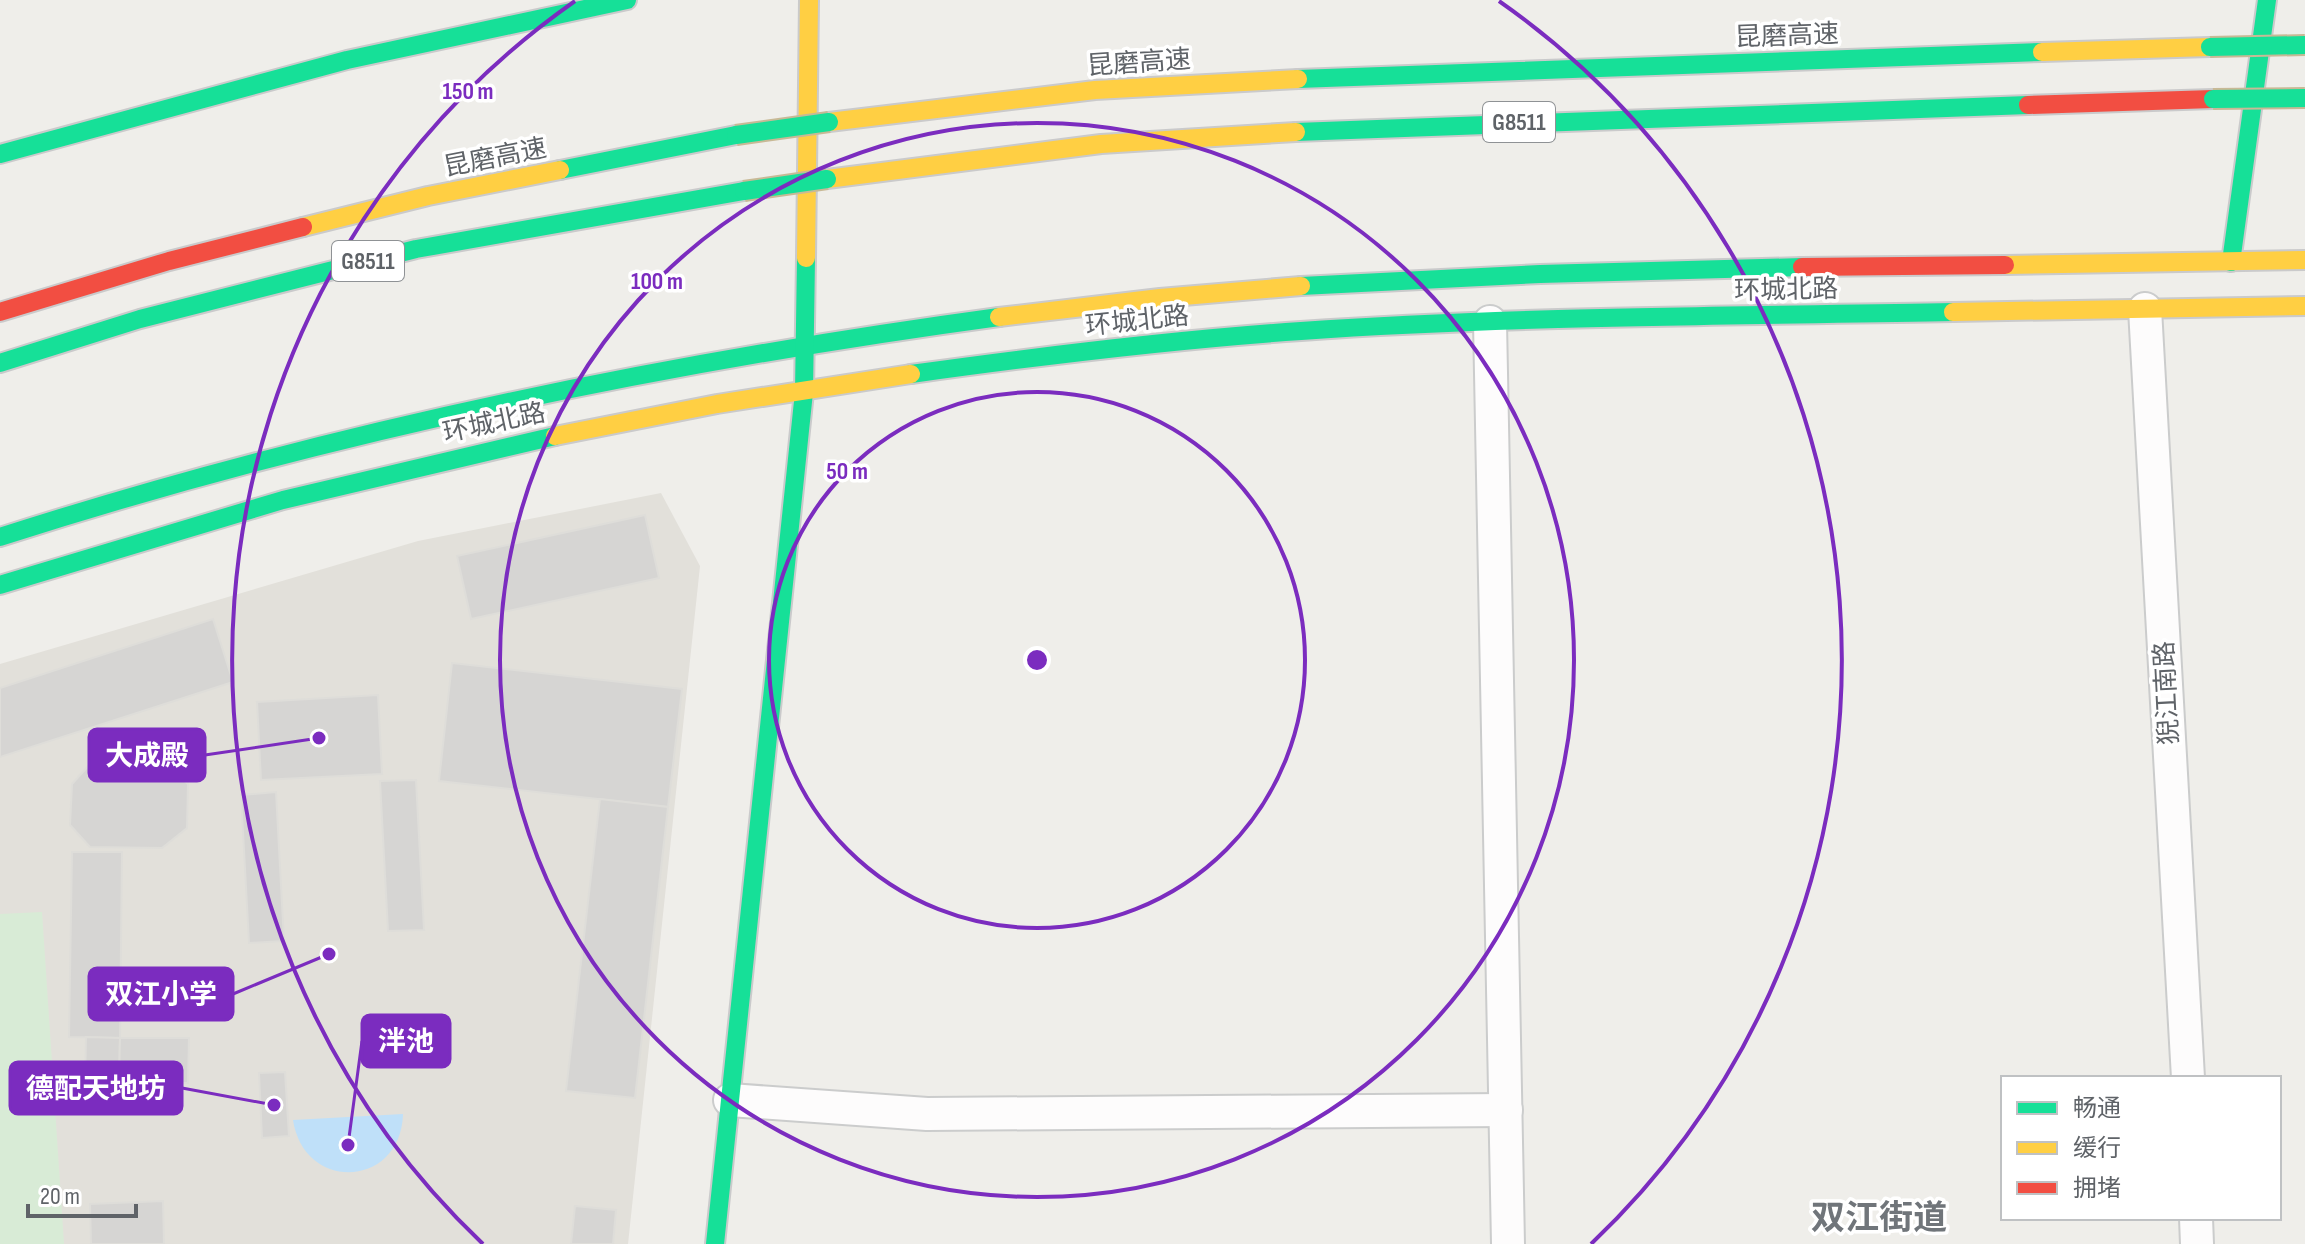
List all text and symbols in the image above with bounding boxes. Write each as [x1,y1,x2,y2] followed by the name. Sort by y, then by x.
[1735,19,1840,54] street label: 昆磨高速
[1086,44,1192,83] street label: 昆磨高速
[442,77,494,106] text: 150 m
[1483,102,1555,142] road number: G8511
[441,133,549,184] street label: 昆磨高速
[332,241,404,281] road number: G8511
[631,267,683,296] text: 100 m
[1734,274,1838,307] street label: 环城北路
[1084,301,1190,342] street label: 环城北路
[440,397,548,449] street label: 环城北路
[826,457,868,486] text: 50 m
[2149,640,2186,746] street label: 猊江南路
[1023,646,1051,674] centre of rings
[89,729,205,781] callout: 大成殿
[105,740,189,773] text: 大成殿
[89,968,233,1020] callout: 双江小学
[105,979,217,1012] text: 双江小学
[362,1015,450,1067] callout: 泮池
[378,1026,434,1059] text: 泮池
[10,1062,182,1114] callout: 德配天地坊
[26,1073,166,1106] text: 德配天地坊
[2001,1076,2281,1220] legend
[2073,1094,2121,1123] text: 畅通
[2073,1134,2121,1163] text: 缓行
[28,1168,136,1218] scale bar
[2073,1174,2121,1203] text: 拥堵
[40,1182,80,1211] text: 20 m
[1811,1198,1947,1239] district label: 双江街道

